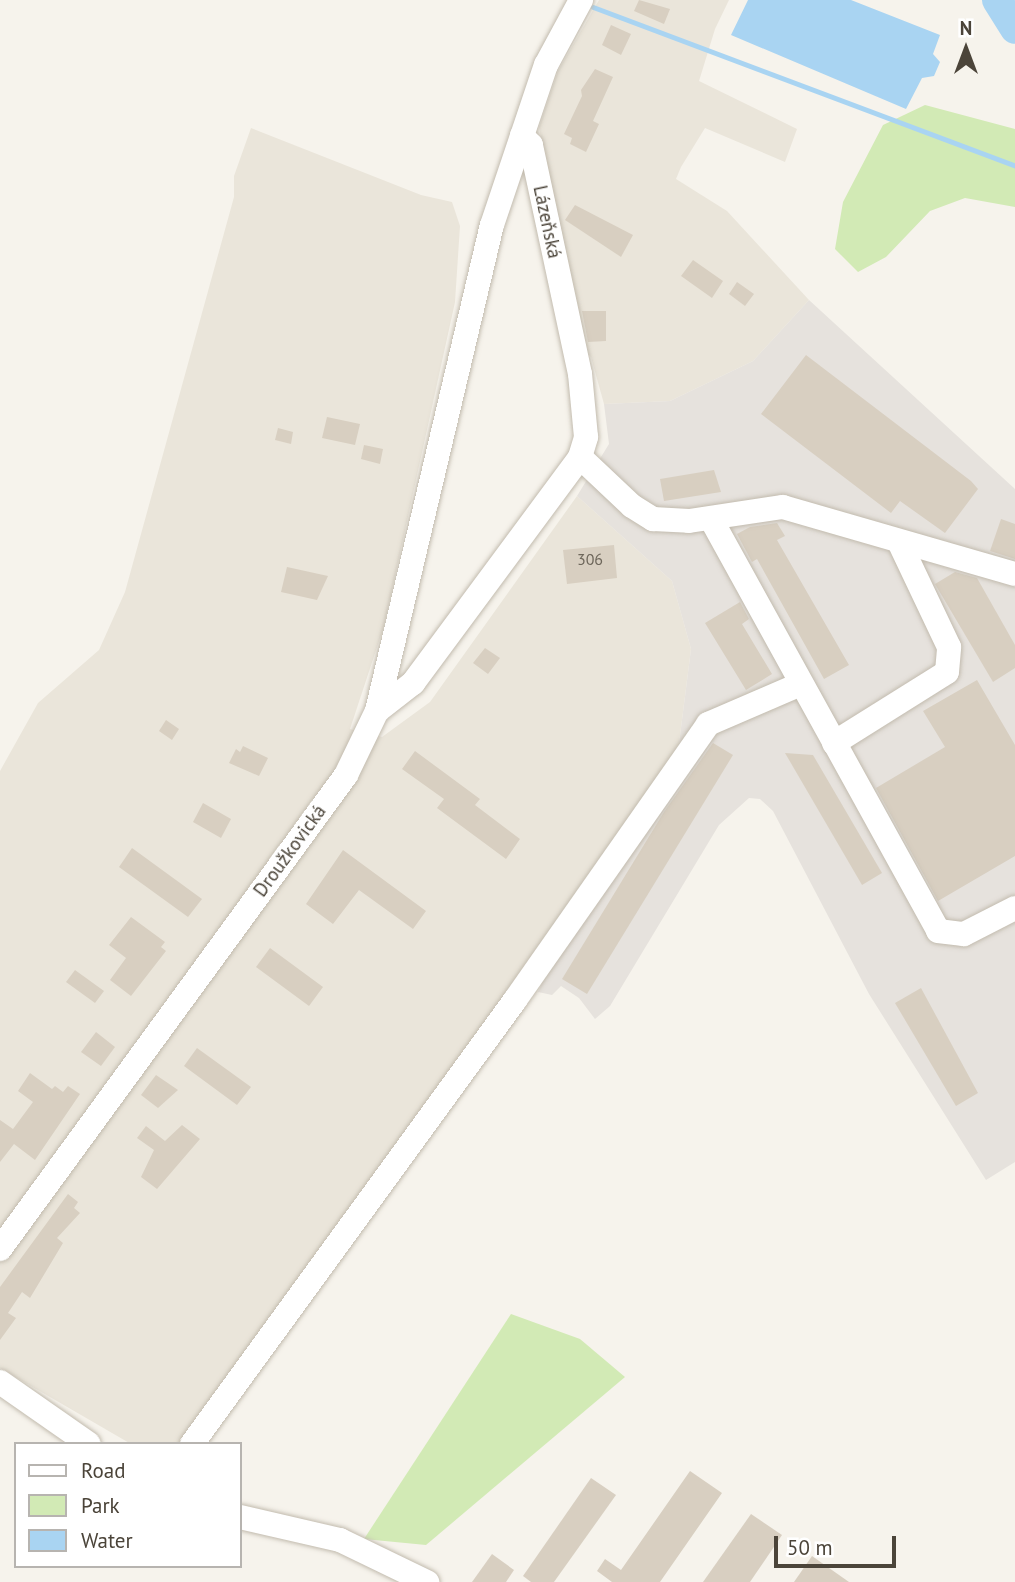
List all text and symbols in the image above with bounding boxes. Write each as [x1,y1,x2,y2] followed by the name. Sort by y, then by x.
[931,14,1001,84] north arrow
[960,16,972,40] text: N
[528,183,566,261] street label: Lázeňská
[577,549,603,569] house number: 306
[249,801,331,901] street label: Droužkovická
[14,1442,242,1568] legend
[81,1457,125,1484] text: Road
[81,1492,120,1519] text: Park
[777,1522,900,1566] scale bar
[81,1527,133,1554] text: Water
[787,1534,833,1561] text: 50 m

